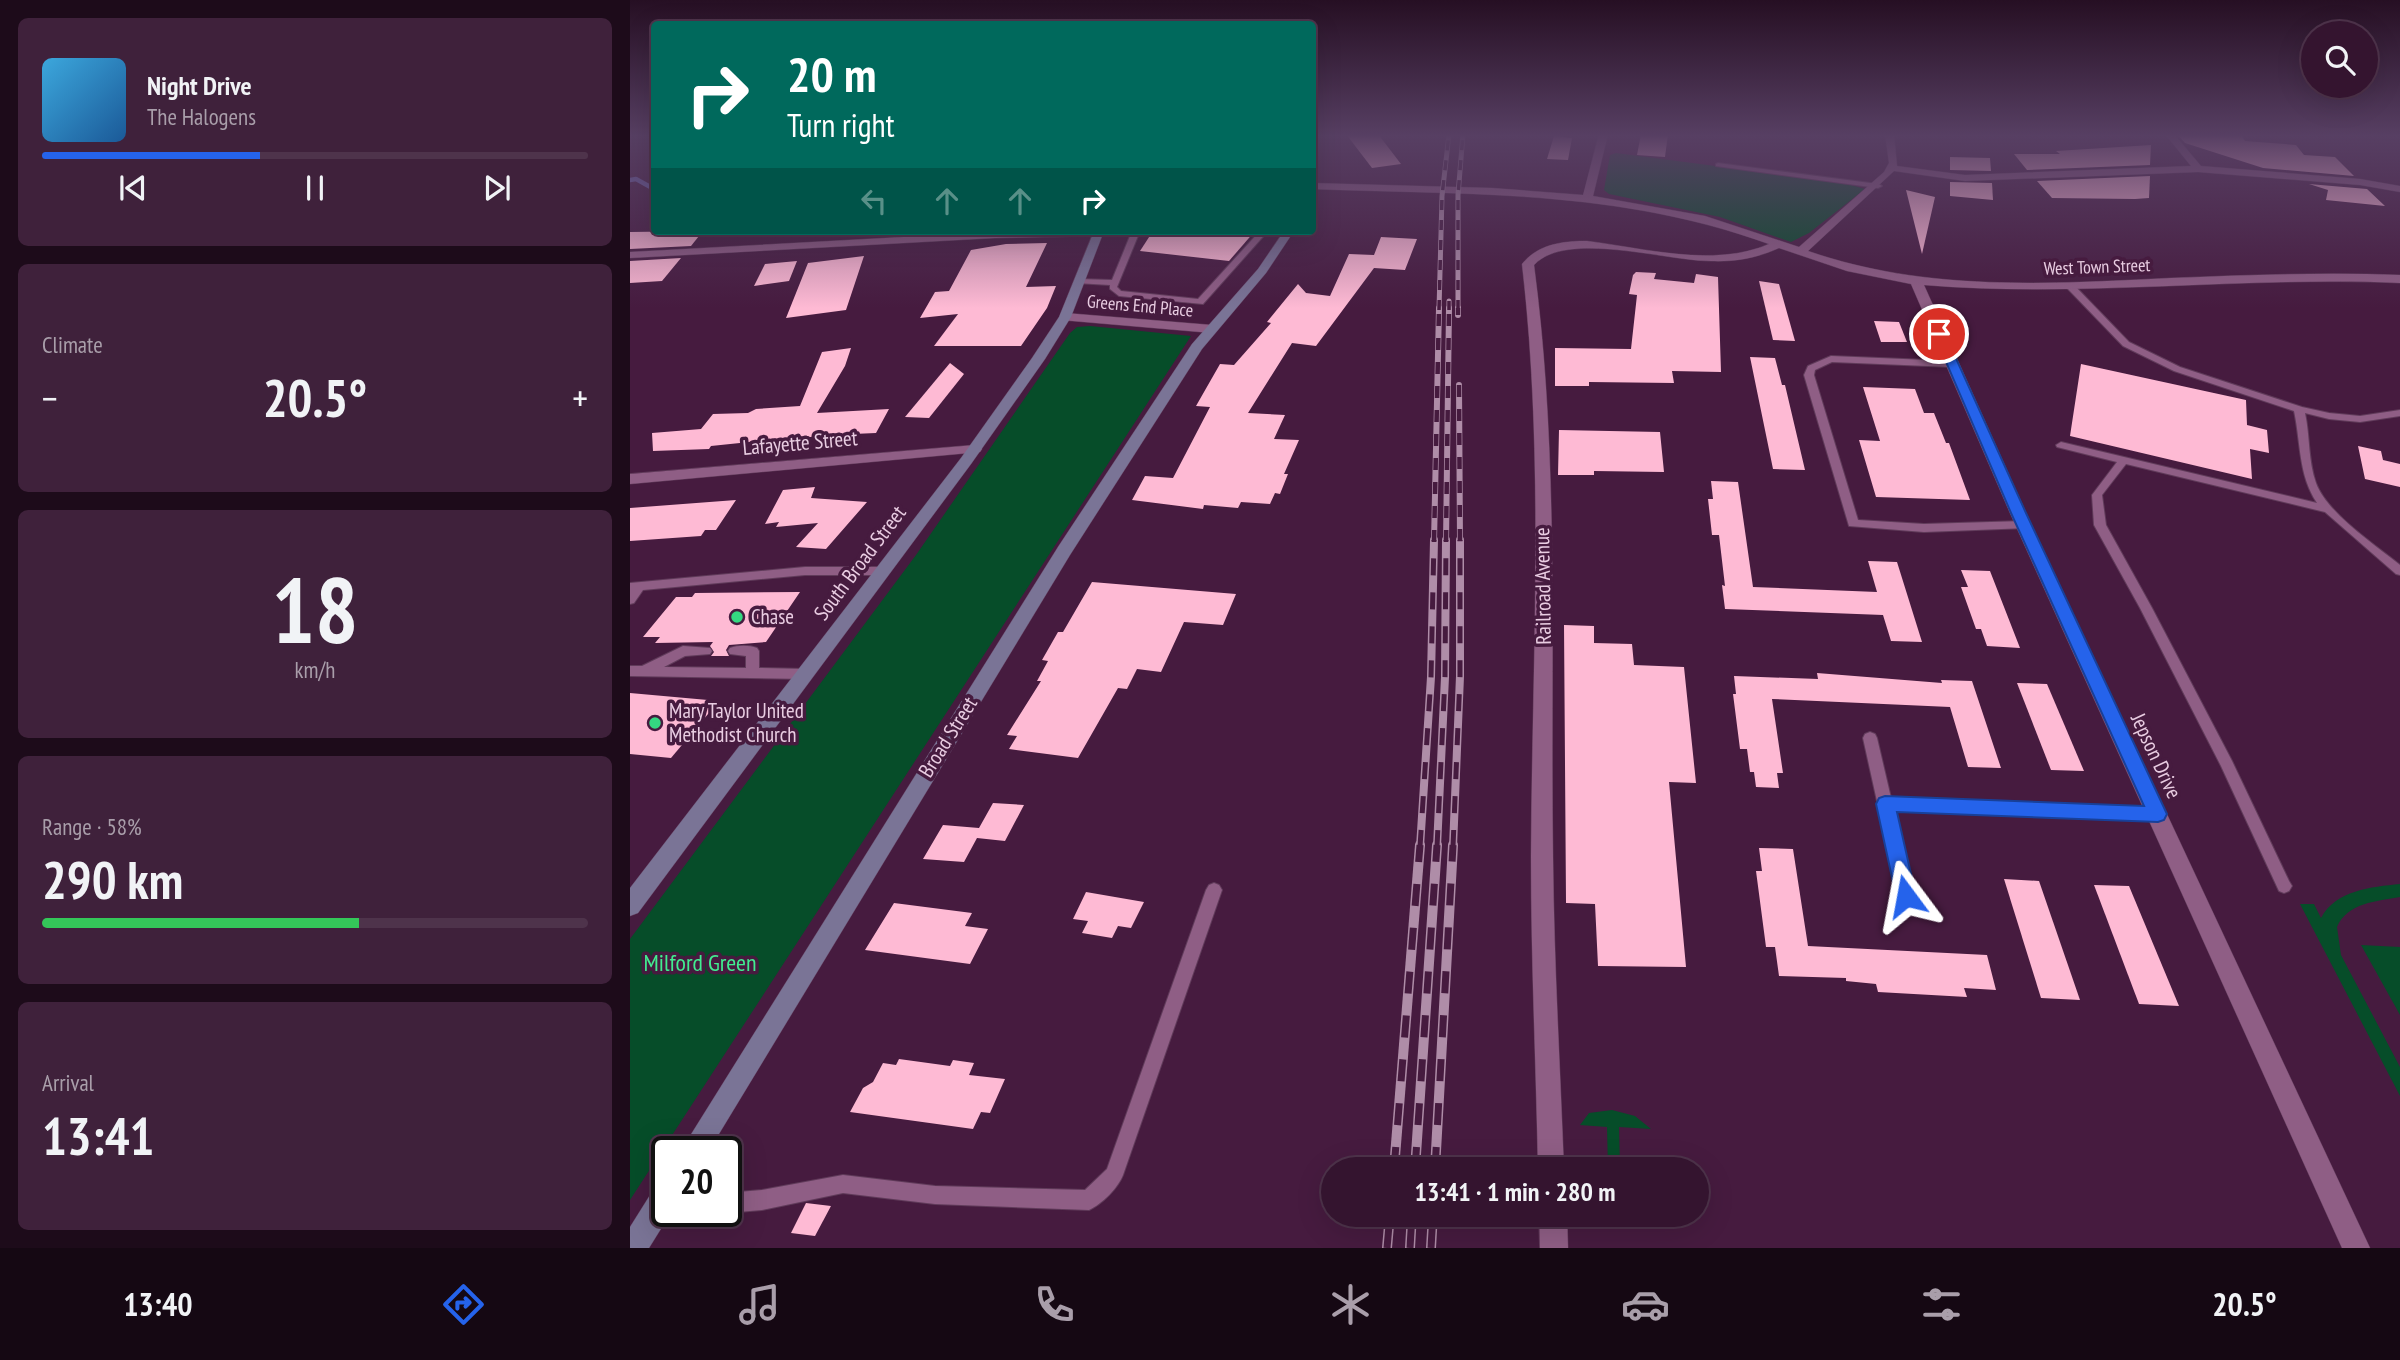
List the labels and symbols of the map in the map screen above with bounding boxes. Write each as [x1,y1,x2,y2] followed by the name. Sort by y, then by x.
[2043,253,2151,280] street label: West Town Street
[1086,289,1194,322] street label: Greens End Place
[1909,304,1969,364] pin
[741,424,859,461] street label: Lafayette Street
[808,500,912,625] street label: South Broad Street
[1528,527,1557,645] street label: Railroad Avenue
[751,603,794,630] place label: Chase
[729,609,745,625] marker: Chase
[912,691,983,782] street label: Broad Street
[669,697,804,748] place label: Mary Taylor United Methodist Church
[2125,708,2188,803] street label: Jepson Drive
[647,715,663,731] marker: Mary Taylor United Methodist Church
[1869,859,1943,933] position arrow
[643,947,757,978] park label: Milford Green
[651,1136,742,1227] speed limit sign: 20

